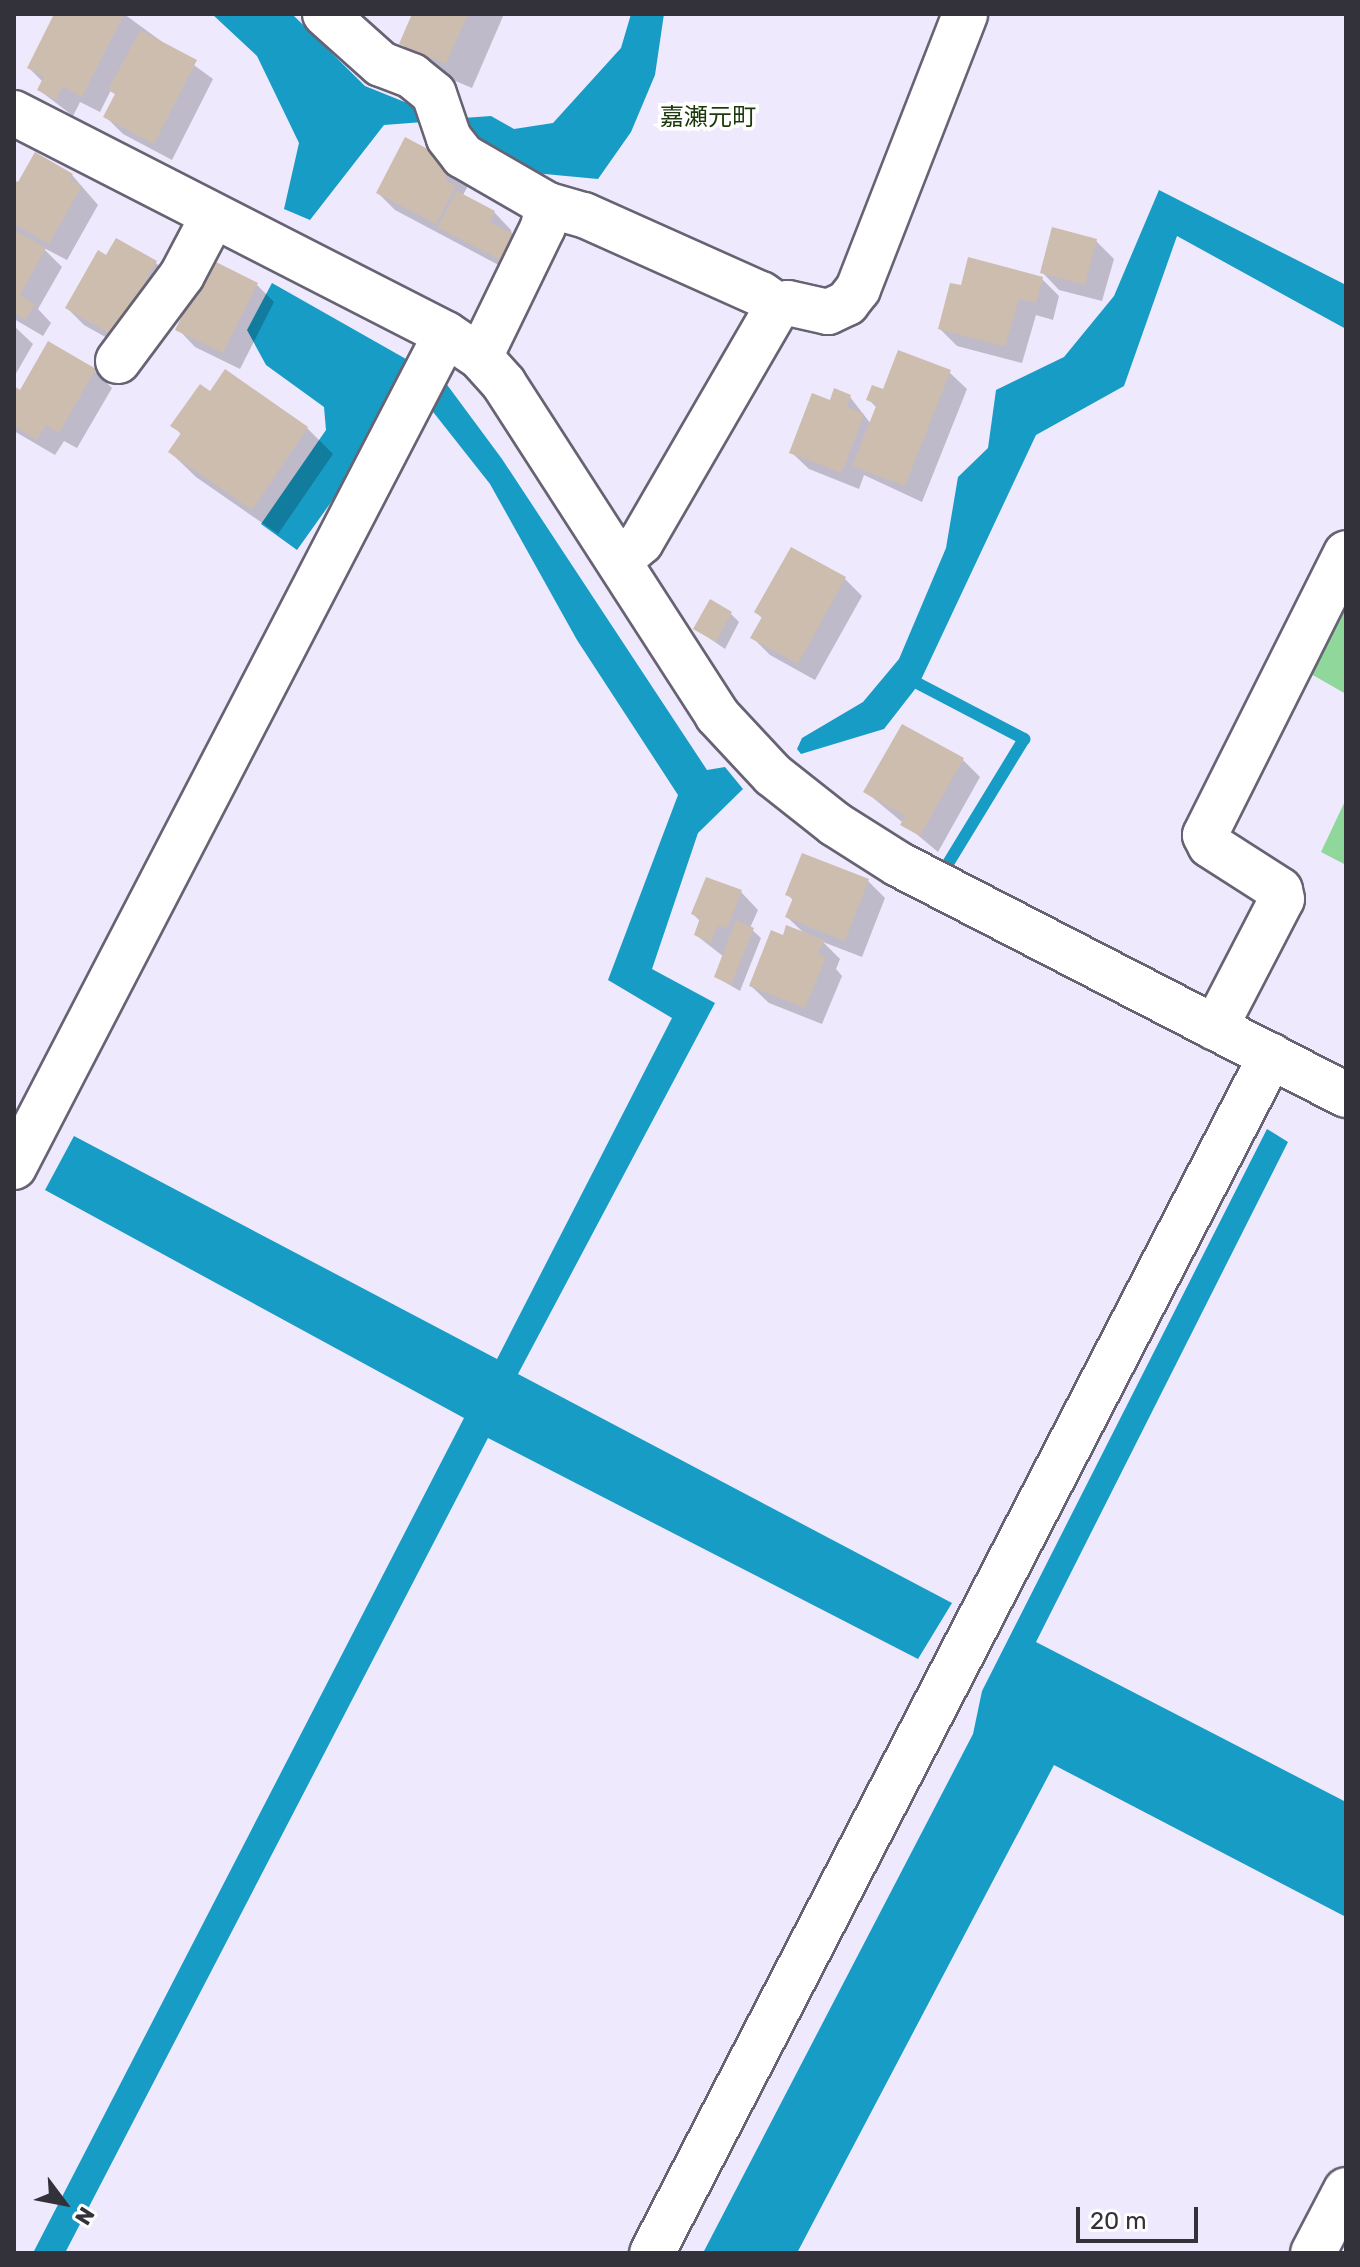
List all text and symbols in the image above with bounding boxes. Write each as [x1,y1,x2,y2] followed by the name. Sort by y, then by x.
[660,104,756,132] district label: 嘉瀬元町
[24,2163,104,2243] north arrow
[1080,2191,1202,2241] scale bar
[69,2202,100,2230] text: N
[1090,2207,1147,2235] text: 20 m

